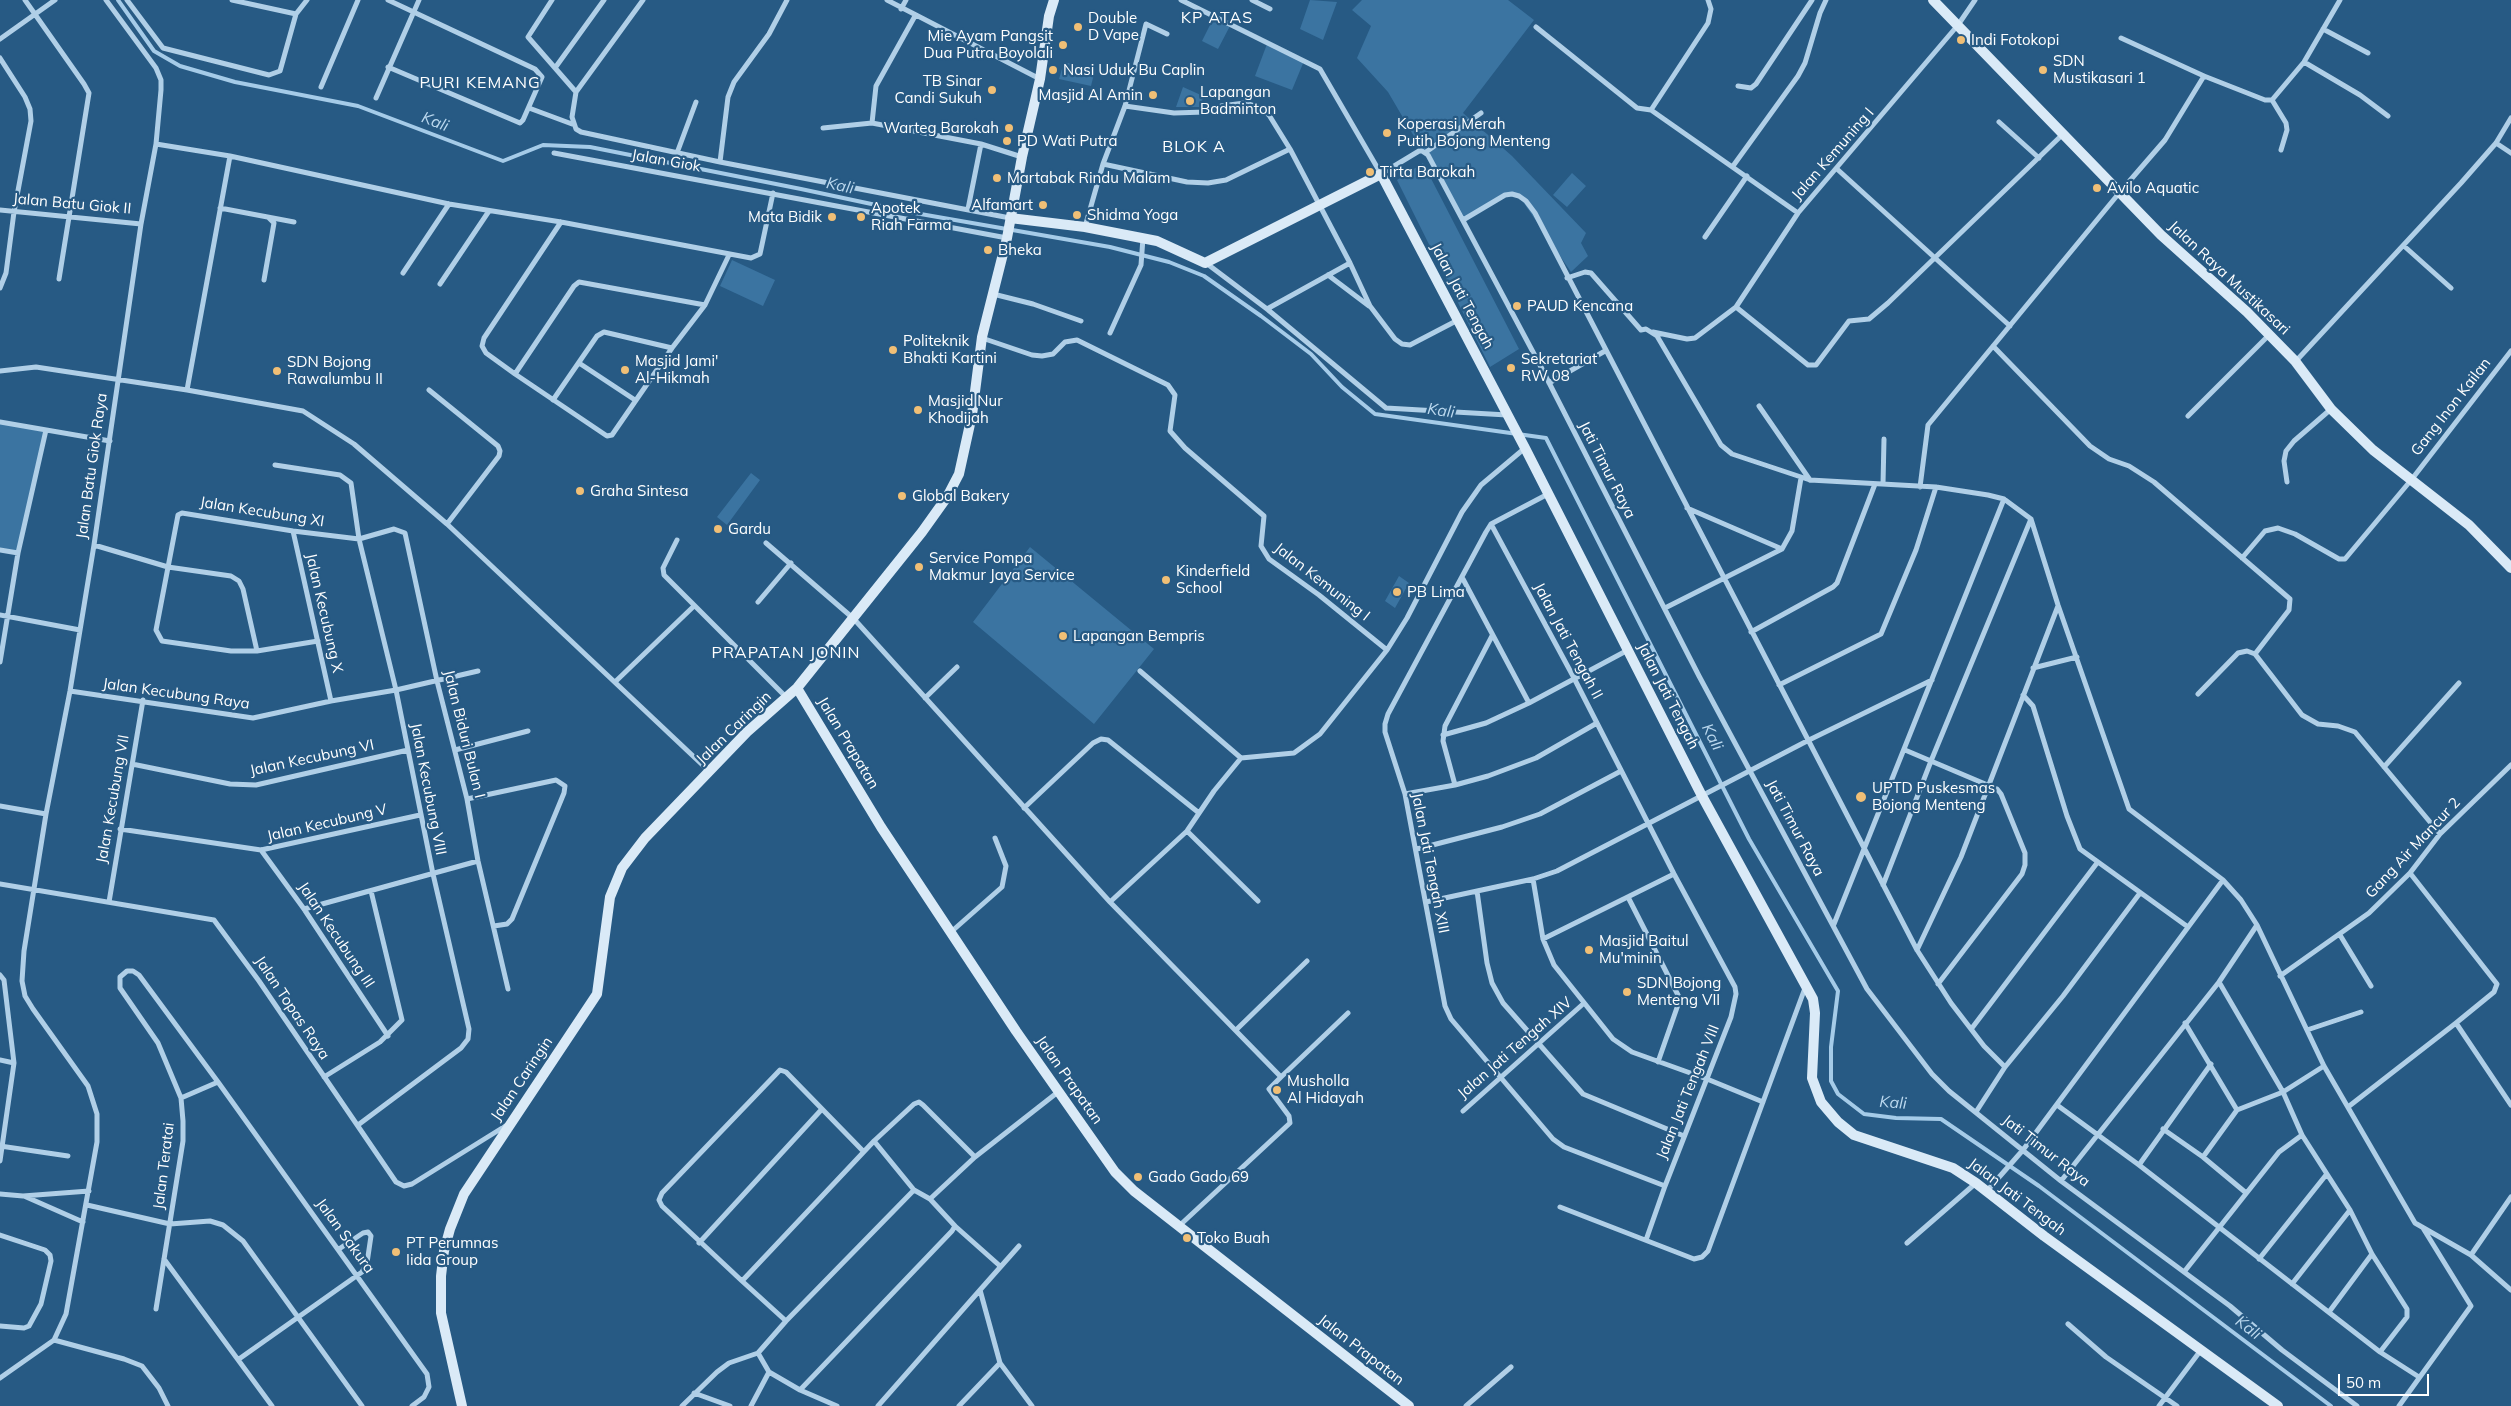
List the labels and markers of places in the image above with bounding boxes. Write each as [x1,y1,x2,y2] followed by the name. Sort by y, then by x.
[1088,9,1139,44] place label: Double D Vape
[1072,21,1084,33] marker: Double D Vape
[924,27,1053,62] place label: Mie Ayam Pangsit Dua Putra Boyolali
[1971,31,2059,49] place label: Indi Fotokopi
[1955,34,1967,46] marker: Indi Fotokopi
[1057,39,1069,51] marker: Mie Ayam Pangsit Dua Putra Boyolali
[2053,52,2146,87] place label: SDN Mustikasari 1
[1063,61,1205,79] place label: Nasi Uduk Bu Caplin
[1047,64,1059,76] marker: Nasi Uduk Bu Caplin
[2037,64,2049,76] marker: SDN Mustikasari 1
[895,72,982,107] place label: TB Sinar Candi Sukuh
[1200,83,1276,118] place label: Lapangan Badminton
[986,84,998,96] marker: TB Sinar Candi Sukuh
[1039,86,1143,104] place label: Masjid Al Amin
[1147,89,1159,101] marker: Masjid Al Amin
[1184,95,1196,107] marker: Lapangan Badminton
[1397,115,1550,150] place label: Koperasi Merah Putih Bojong Menteng
[883,119,999,137] place label: Warteg Barokah
[1003,122,1015,134] marker: Warteg Barokah
[1381,127,1393,139] marker: Koperasi Merah Putih Bojong Menteng
[1017,132,1117,150] place label: PD Wati Putra
[1001,135,1013,147] marker: PD Wati Putra
[1380,163,1475,181] place label: Tirta Barokah
[1364,166,1376,178] marker: Tirta Barokah
[1007,169,1171,187] place label: Martabak Rindu Malam
[991,172,1003,184] marker: Martabak Rindu Malam
[2107,179,2199,197] place label: Avilo Aquatic
[2091,182,2103,194] marker: Avilo Aquatic
[971,196,1033,214] place label: Alfamart
[871,199,951,234] place label: Apotek Riah Farma
[1037,199,1049,211] marker: Alfamart
[1087,206,1178,224] place label: Shidma Yoga
[748,208,822,226] place label: Mata Bidik
[1071,209,1083,221] marker: Shidma Yoga
[826,211,838,223] marker: Mata Bidik
[855,211,867,223] marker: Apotek Riah Farma
[998,241,1042,259] place label: Bheka
[982,244,994,256] marker: Bheka
[1527,297,1633,315] place label: PAUD Kencana
[1511,300,1523,312] marker: PAUD Kencana
[903,332,997,367] place label: Politeknik Bhakti Kartini
[887,344,899,356] marker: Politeknik Bhakti Kartini
[1521,350,1597,385] place label: Sekretariat RW 08
[635,352,718,387] place label: Masjid Jami' Al-Hikmah
[287,353,383,388] place label: SDN Bojong Rawalumbu II
[1505,362,1517,374] marker: Sekretariat RW 08
[619,364,631,376] marker: Masjid Jami' Al-Hikmah
[271,365,283,377] marker: SDN Bojong Rawalumbu II
[928,392,1003,427] place label: Masjid Nur Khodijah
[912,404,924,416] marker: Masjid Nur Khodijah
[590,482,689,500] place label: Graha Sintesa
[574,485,586,497] marker: Graha Sintesa
[912,487,1009,505] place label: Global Bakery
[896,490,908,502] marker: Global Bakery
[728,520,771,538] place label: Gardu
[712,523,724,535] marker: Gardu
[929,549,1075,584] place label: Service Pompa Makmur Jaya Service
[913,561,925,573] marker: Service Pompa Makmur Jaya Service
[1176,562,1250,597] place label: Kinderfield School
[1160,574,1172,586] marker: Kinderfield School
[1407,583,1465,601] place label: PB Lima
[1391,586,1403,598] marker: PB Lima
[1073,627,1205,645] place label: Lapangan Bempris
[1057,630,1069,642] marker: Lapangan Bempris
[1872,779,1995,814] place label: UPTD Puskesmas Bojong Menteng
[1854,790,1868,804] marker: UPTD Puskesmas Bojong Menteng
[1599,932,1689,967] place label: Masjid Baitul Mu'minin
[1583,944,1595,956] marker: Masjid Baitul Mu'minin
[1637,974,1721,1009] place label: SDN Bojong Menteng VII
[1621,986,1633,998] marker: SDN Bojong Menteng VII
[1287,1072,1364,1107] place label: Musholla Al Hidayah
[1271,1084,1283,1096] marker: Musholla Al Hidayah
[1148,1168,1249,1186] place label: Gado Gado 69
[1132,1171,1144,1183] marker: Gado Gado 69
[1197,1229,1270,1247] place label: Toko Buah
[1181,1232,1193,1244] marker: Toko Buah
[406,1234,499,1269] place label: PT Perumnas Iida Group
[390,1246,402,1258] marker: PT Perumnas Iida Group

